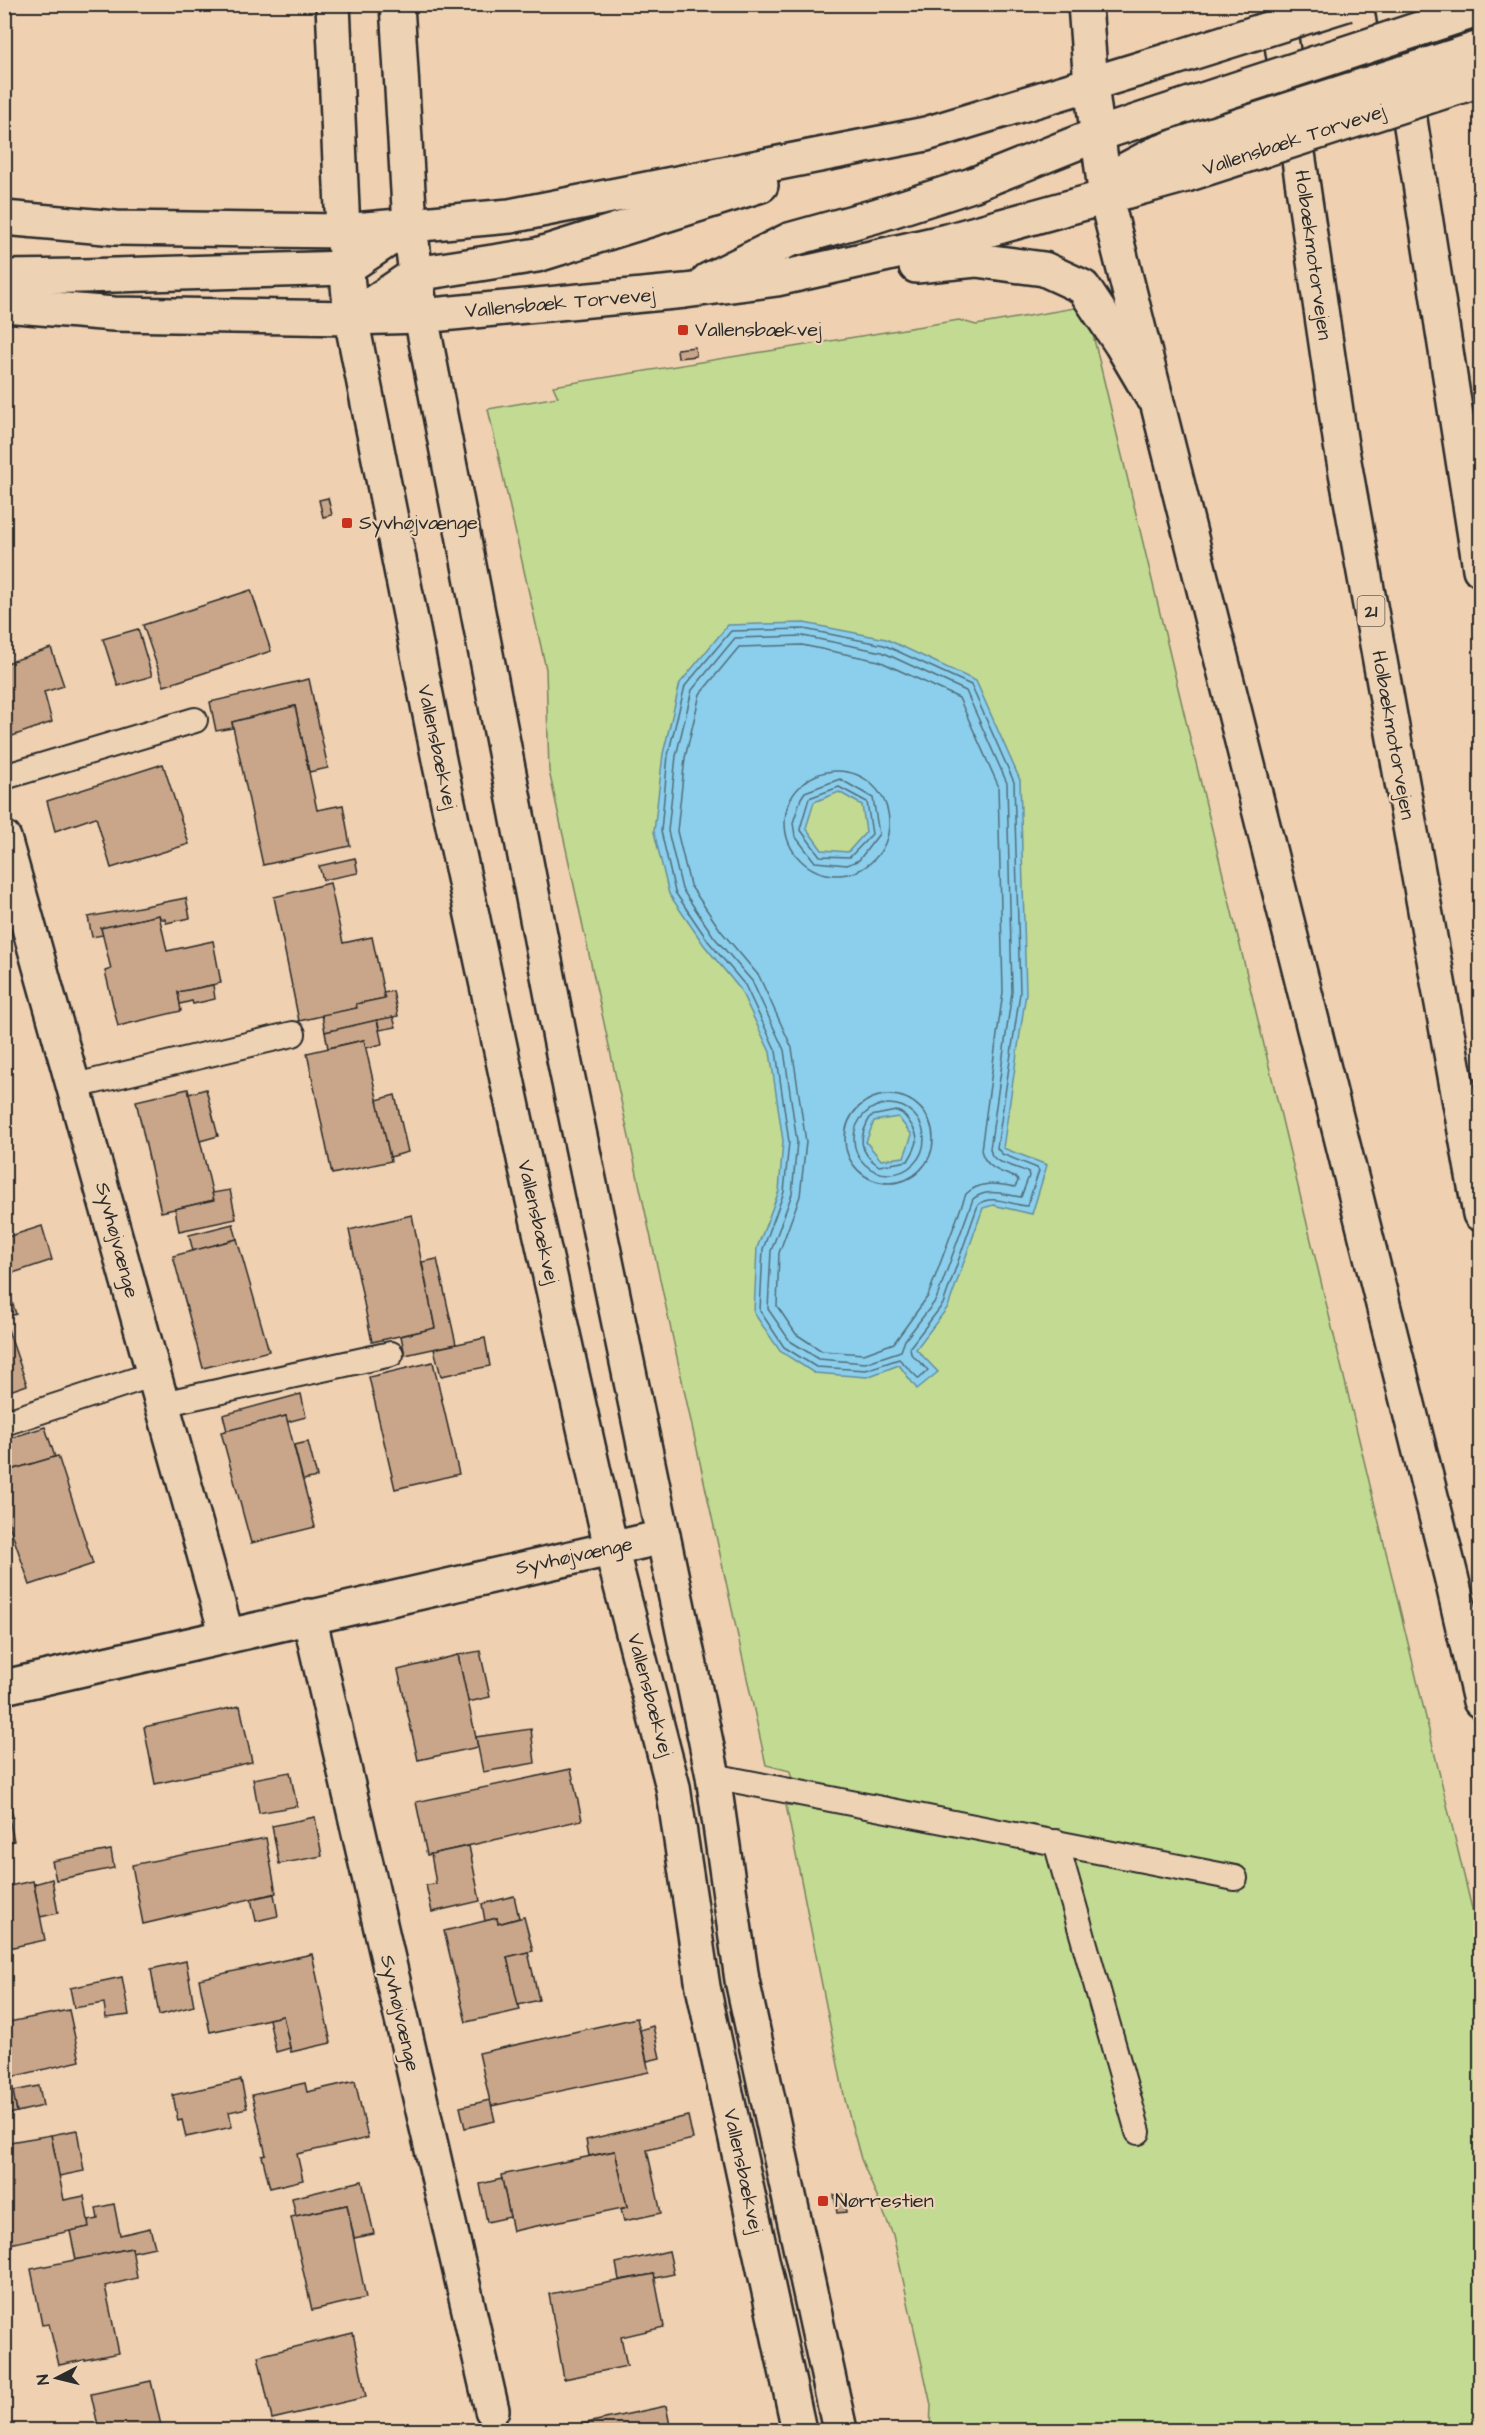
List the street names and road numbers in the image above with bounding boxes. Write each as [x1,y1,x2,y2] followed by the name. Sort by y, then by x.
[1199,97,1389,183] street label: Vallensbæk Torvevej
[1287,168,1339,342] street label: Holbækmotorvejen
[464,281,657,325] street label: Vallensbæk Torvevej
[1358,596,1384,626] road number: 21
[1364,648,1422,822] street label: Holbækmotorvejen
[410,682,464,812] street label: Vallensbækvej
[510,1157,566,1287] street label: Vallensbækvej
[87,1179,146,1301] street label: Syvhøjvænge
[513,1530,635,1583] street label: Syvhøjvænge
[620,1630,680,1760] street label: Vallensbækvej
[372,1952,427,2074] street label: Syvhøjvænge
[716,2106,770,2236] street label: Vallensbækvej

